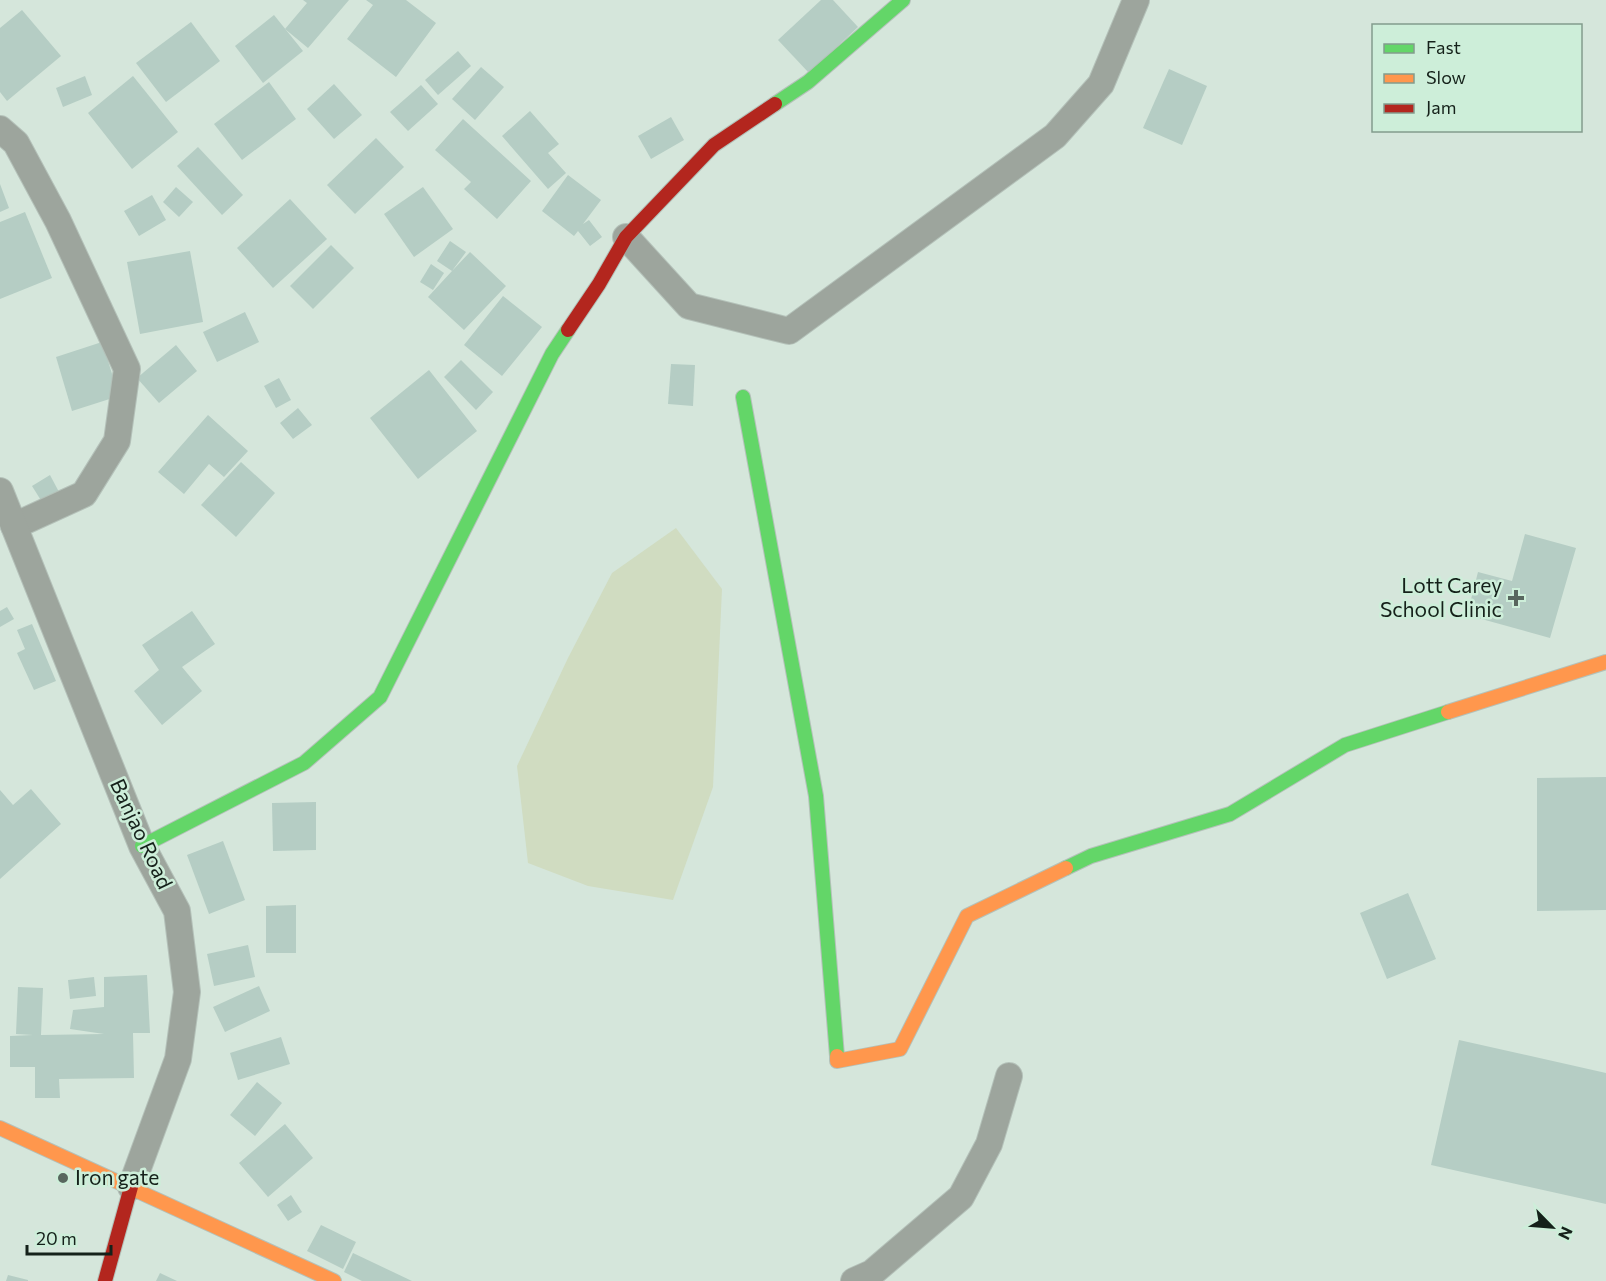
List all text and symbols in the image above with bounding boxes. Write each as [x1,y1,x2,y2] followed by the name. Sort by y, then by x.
[1372,24,1582,132] legend
[1426,36,1461,58] text: Fast
[1426,66,1466,88] text: Slow
[1426,96,1456,118] text: Jam
[1380,572,1502,621] place label: Lott Carey School Clinic
[1507,589,1525,607] marker: Lott Carey School Clinic
[106,774,179,892] street label: Banjao Road
[75,1164,159,1189] place label: Iron gate
[56,1171,70,1185] marker: Iron gate
[1522,1197,1582,1257] north arrow
[27,1218,111,1256] scale bar
[1555,1224,1577,1243] text: N
[36,1227,77,1249] text: 20 m

